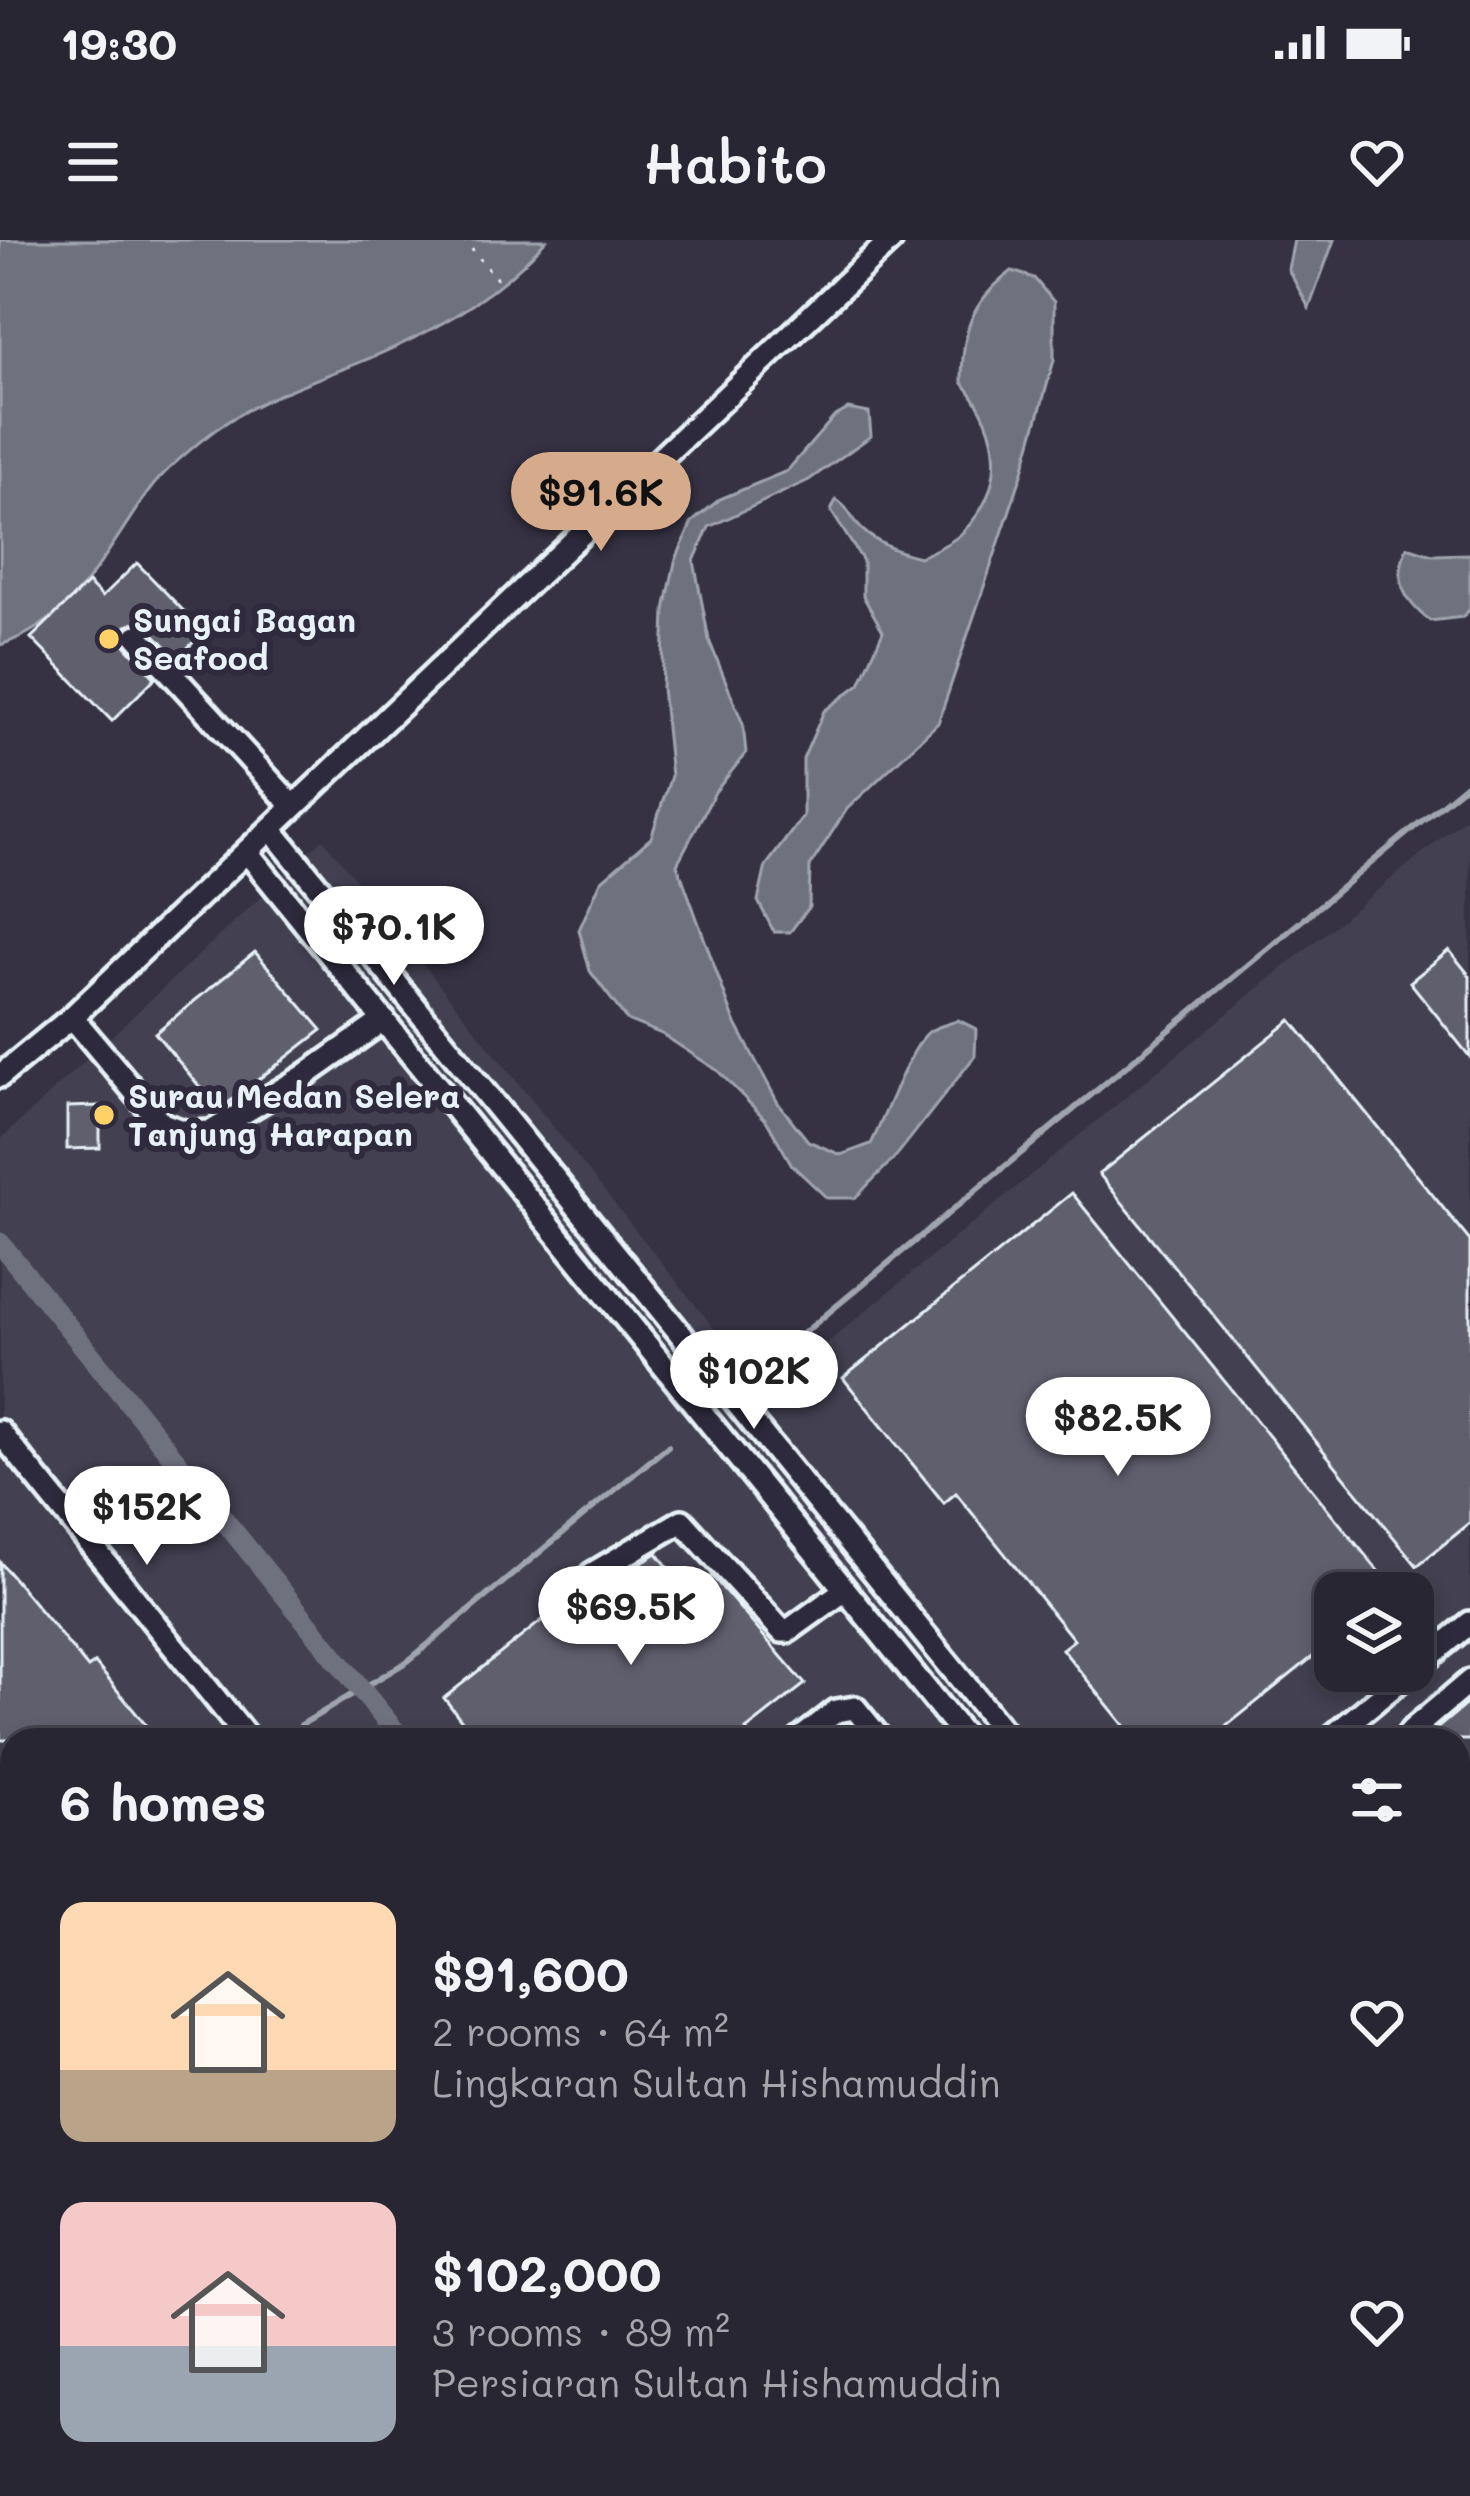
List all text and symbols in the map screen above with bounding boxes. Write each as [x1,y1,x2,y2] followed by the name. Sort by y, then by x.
[60,13,177,71] text: 19:30
[643,127,827,198] text: Habito
[60,129,126,195] icon: menu
[1344,129,1410,195] icon: heart
[503,452,699,554] pin: $91.6K
[538,465,664,516] text: $91.6K
[133,597,356,678] place label: Sungai Bagan Seafood
[96,626,122,652] marker: Sungai Bagan Seafood
[296,886,492,988] pin: $70.1K
[331,899,457,950] text: $70.1K
[128,1073,461,1154] place label: Surau Medan Selera Tanjung Harapan
[91,1102,117,1128] marker: Surau Medan Selera Tanjung Harapan
[670,1330,838,1432] pin: $102K
[697,1343,811,1394] text: $102K
[1020,1377,1216,1479] pin: $82.5K
[1053,1390,1183,1441] text: $82.5K
[63,1466,231,1568] pin: $152K
[91,1479,203,1530] text: $152K
[533,1566,729,1668] pin: $69.5K
[1314,1572,1434,1692] map controls
[1314,1572,1434,1692] button: layers
[565,1579,697,1630] text: $69.5K
[60,1767,266,1834] text: 6 homes
[1344,1767,1410,1833] icon: filters
[432,1938,629,2005] text: $91,600
[156,1950,300,2094] icon: home
[1344,1989,1410,2055] icon: heart
[432,2005,729,2056] text: 2 rooms · 64 m²
[432,2056,1001,2107] text: Lingkaran Sultan Hishamuddin
[432,2238,661,2305] text: $102,000
[156,2250,300,2394] icon: home
[1344,2289,1410,2355] icon: heart
[432,2305,730,2356] text: 3 rooms · 89 m²
[432,2356,1002,2407] text: Persiaran Sultan Hishamuddin

